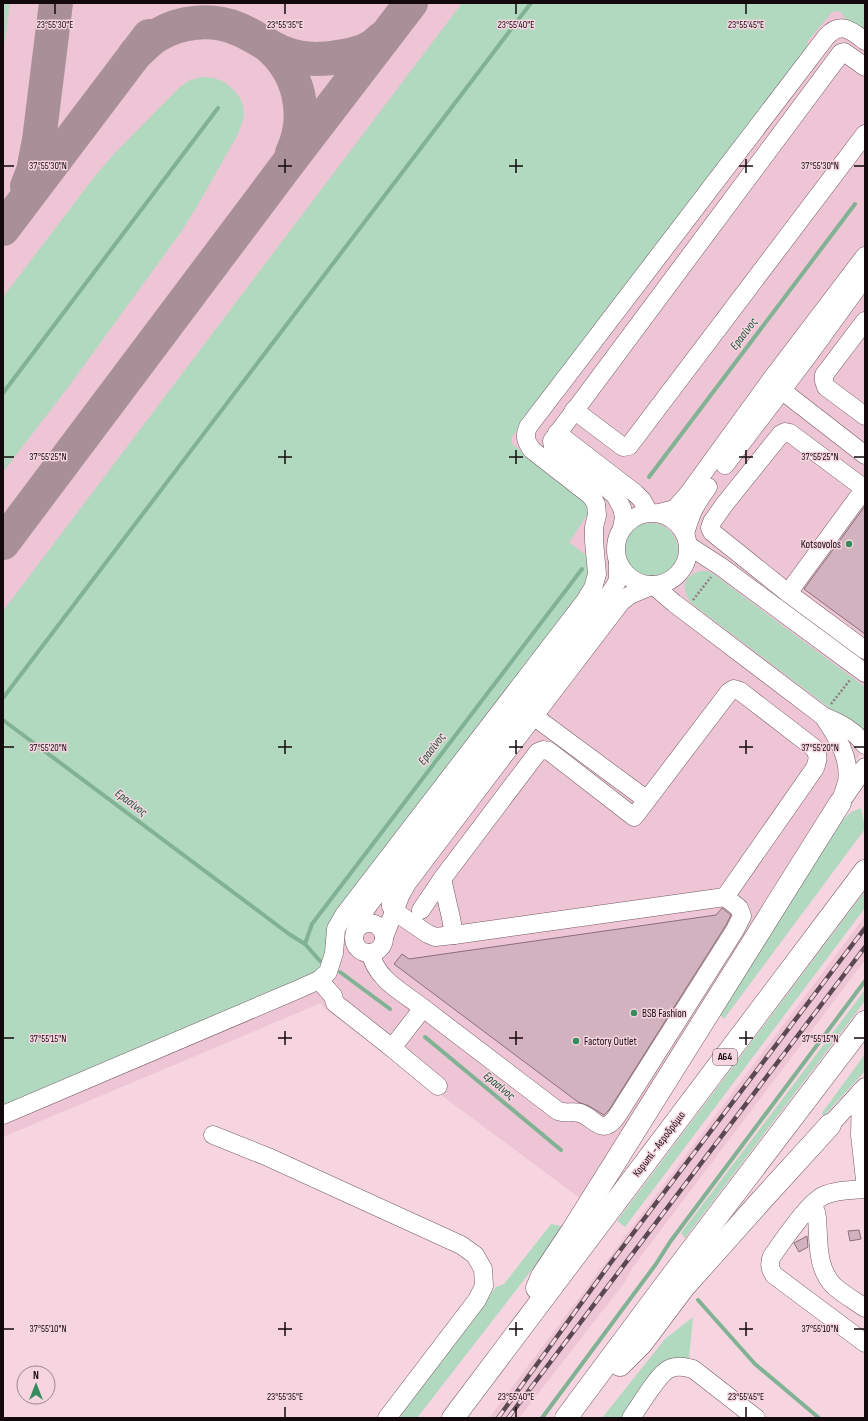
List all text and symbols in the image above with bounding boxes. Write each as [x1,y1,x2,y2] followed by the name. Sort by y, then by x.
[37,19,73,31] text: 23°55'30"E
[267,19,303,31] text: 23°55'35"E
[498,19,534,31] text: 23°55'40"E
[728,19,764,31] text: 23°55'45"E
[29,160,67,172] text: 37°55'30"N
[801,160,839,172] text: 37°55'30"N
[727,315,761,353] water label: Ερασίνος
[29,451,67,463] text: 37°55'25"N
[801,451,839,463] text: 37°55'25"N
[801,538,841,551] place label: Kotsovolos
[844,539,854,549] marker: Kotsovolos
[415,730,449,768] water label: Ερασίνος
[29,742,67,754] text: 37°55'20"N
[801,742,839,754] text: 37°55'20"N
[112,786,150,820] water label: Ερασίνος
[642,1007,687,1020] place label: BSB Fashion
[629,1008,639,1018] marker: BSB Fashion
[30,1033,66,1045] text: 37°55'15"N
[802,1033,838,1045] text: 37°55'15"N
[584,1035,637,1048] place label: Factory Outlet
[571,1036,581,1046] marker: Factory Outlet
[713,1049,737,1065] road number: Α64
[480,1069,518,1104] water label: Ερασίνος
[630,1108,688,1179] street label: Κορωπί - Αεροδρόμιο
[29,1323,67,1335] text: 37°55'10"N
[801,1323,839,1335] text: 37°55'10"N
[16,1365,56,1405] north arrow
[33,1369,39,1382] text: N
[267,1391,303,1403] text: 23°55'35"E
[498,1391,534,1403] text: 23°55'40"E
[728,1391,764,1403] text: 23°55'45"E

